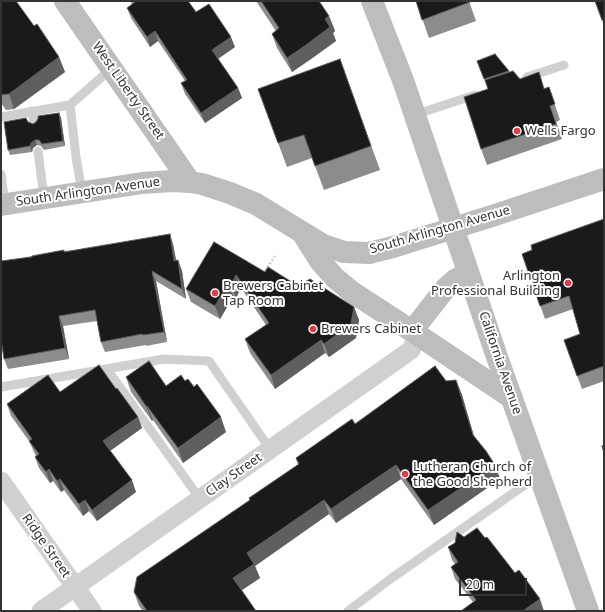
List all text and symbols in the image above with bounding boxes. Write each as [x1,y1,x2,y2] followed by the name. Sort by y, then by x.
[89,39,167,143] street label: West Liberty Street
[525,123,596,139] place label: Wells Fargo
[512,126,522,136] marker: Wells Fargo
[15,174,161,210] street label: South Arlington Avenue
[368,202,512,258] street label: South Arlington Avenue
[431,268,560,299] place label: Arlington Professional Building
[223,278,323,309] place label: Brewers Cabinet Tap Room
[563,278,573,288] marker: Arlington Professional Building
[210,288,220,298] marker: Brewers Cabinet Tap Room
[475,310,525,416] street label: California Avenue
[321,321,421,337] place label: Brewers Cabinet
[308,324,318,334] marker: Brewers Cabinet
[203,450,265,500] street label: Clay Street
[413,459,532,490] place label: Lutheran Church of the Good Shepherd
[400,469,410,479] marker: Lutheran Church of the Good Shepherd
[18,511,74,581] street label: Ridge Street
[461,570,529,596] scale bar
[466,576,494,593] text: 20 m

